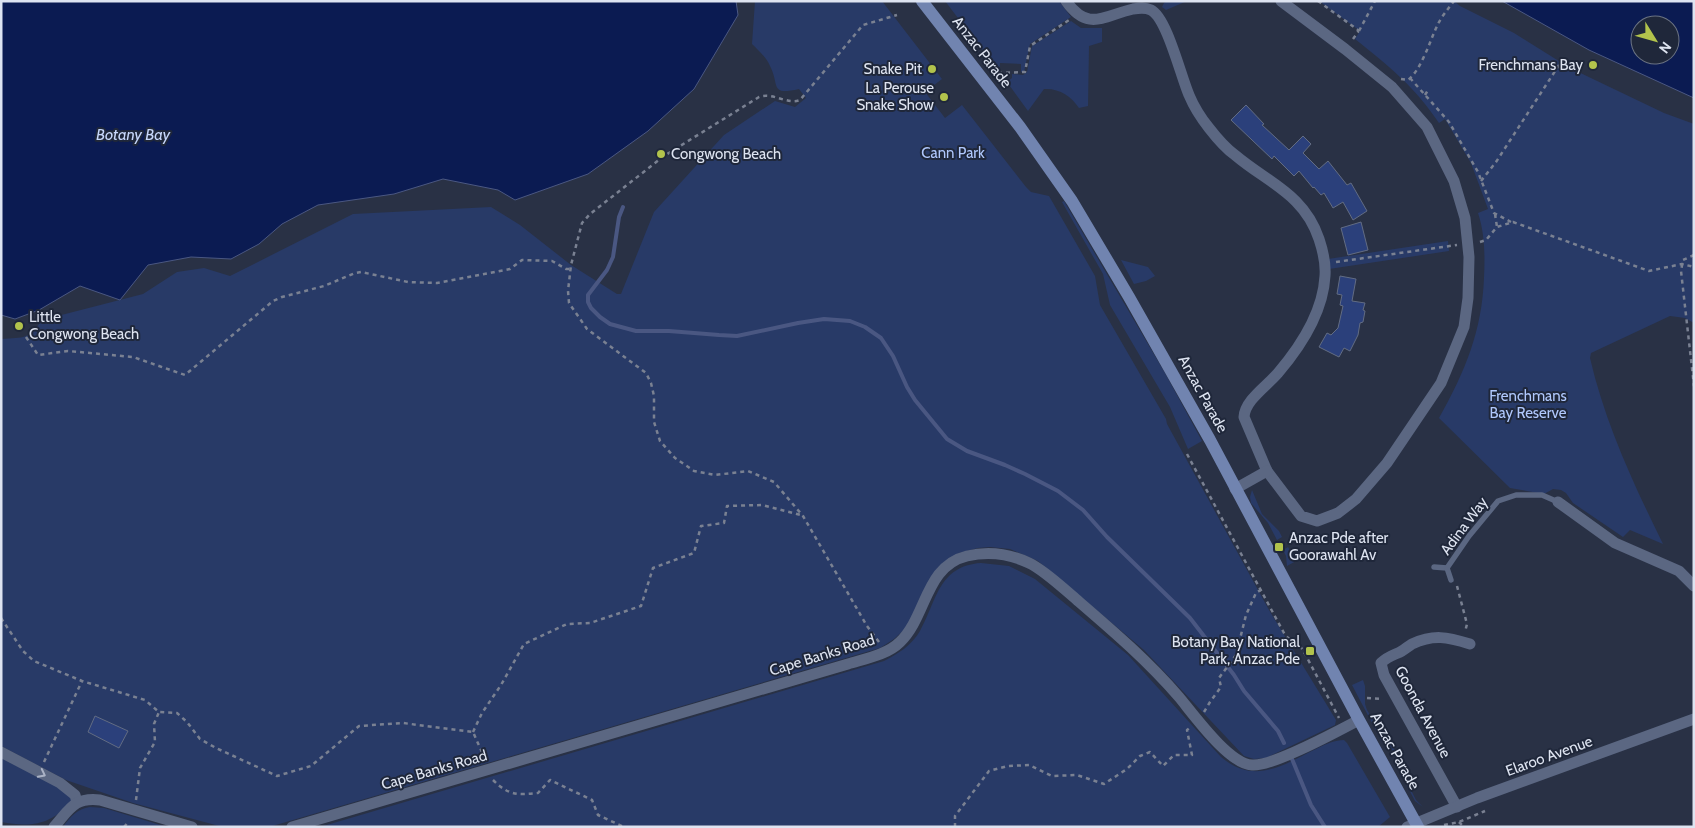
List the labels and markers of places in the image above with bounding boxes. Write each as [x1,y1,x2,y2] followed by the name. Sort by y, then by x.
[1479,56,1583,74] place label: Frenchmans Bay
[1587,59,1599,71] marker: Frenchmans Bay
[864,60,922,78] place label: Snake Pit
[926,63,938,75] marker: Snake Pit
[856,79,934,114] place label: La Perouse Snake Show
[938,91,950,103] marker: La Perouse Snake Show
[671,145,781,163] place label: Congwong Beach
[655,148,667,160] marker: Congwong Beach
[29,308,139,343] place label: Little Congwong Beach
[13,320,25,332] marker: Little Congwong Beach
[1289,529,1389,564] place label: Anzac Pde after Goorawahl Av
[1273,541,1285,553] marker: Anzac Pde after Goorawahl Av
[1172,633,1300,668] place label: Botany Bay National Park, Anzac Pde
[1304,645,1316,657] marker: Botany Bay National Park, Anzac Pde

